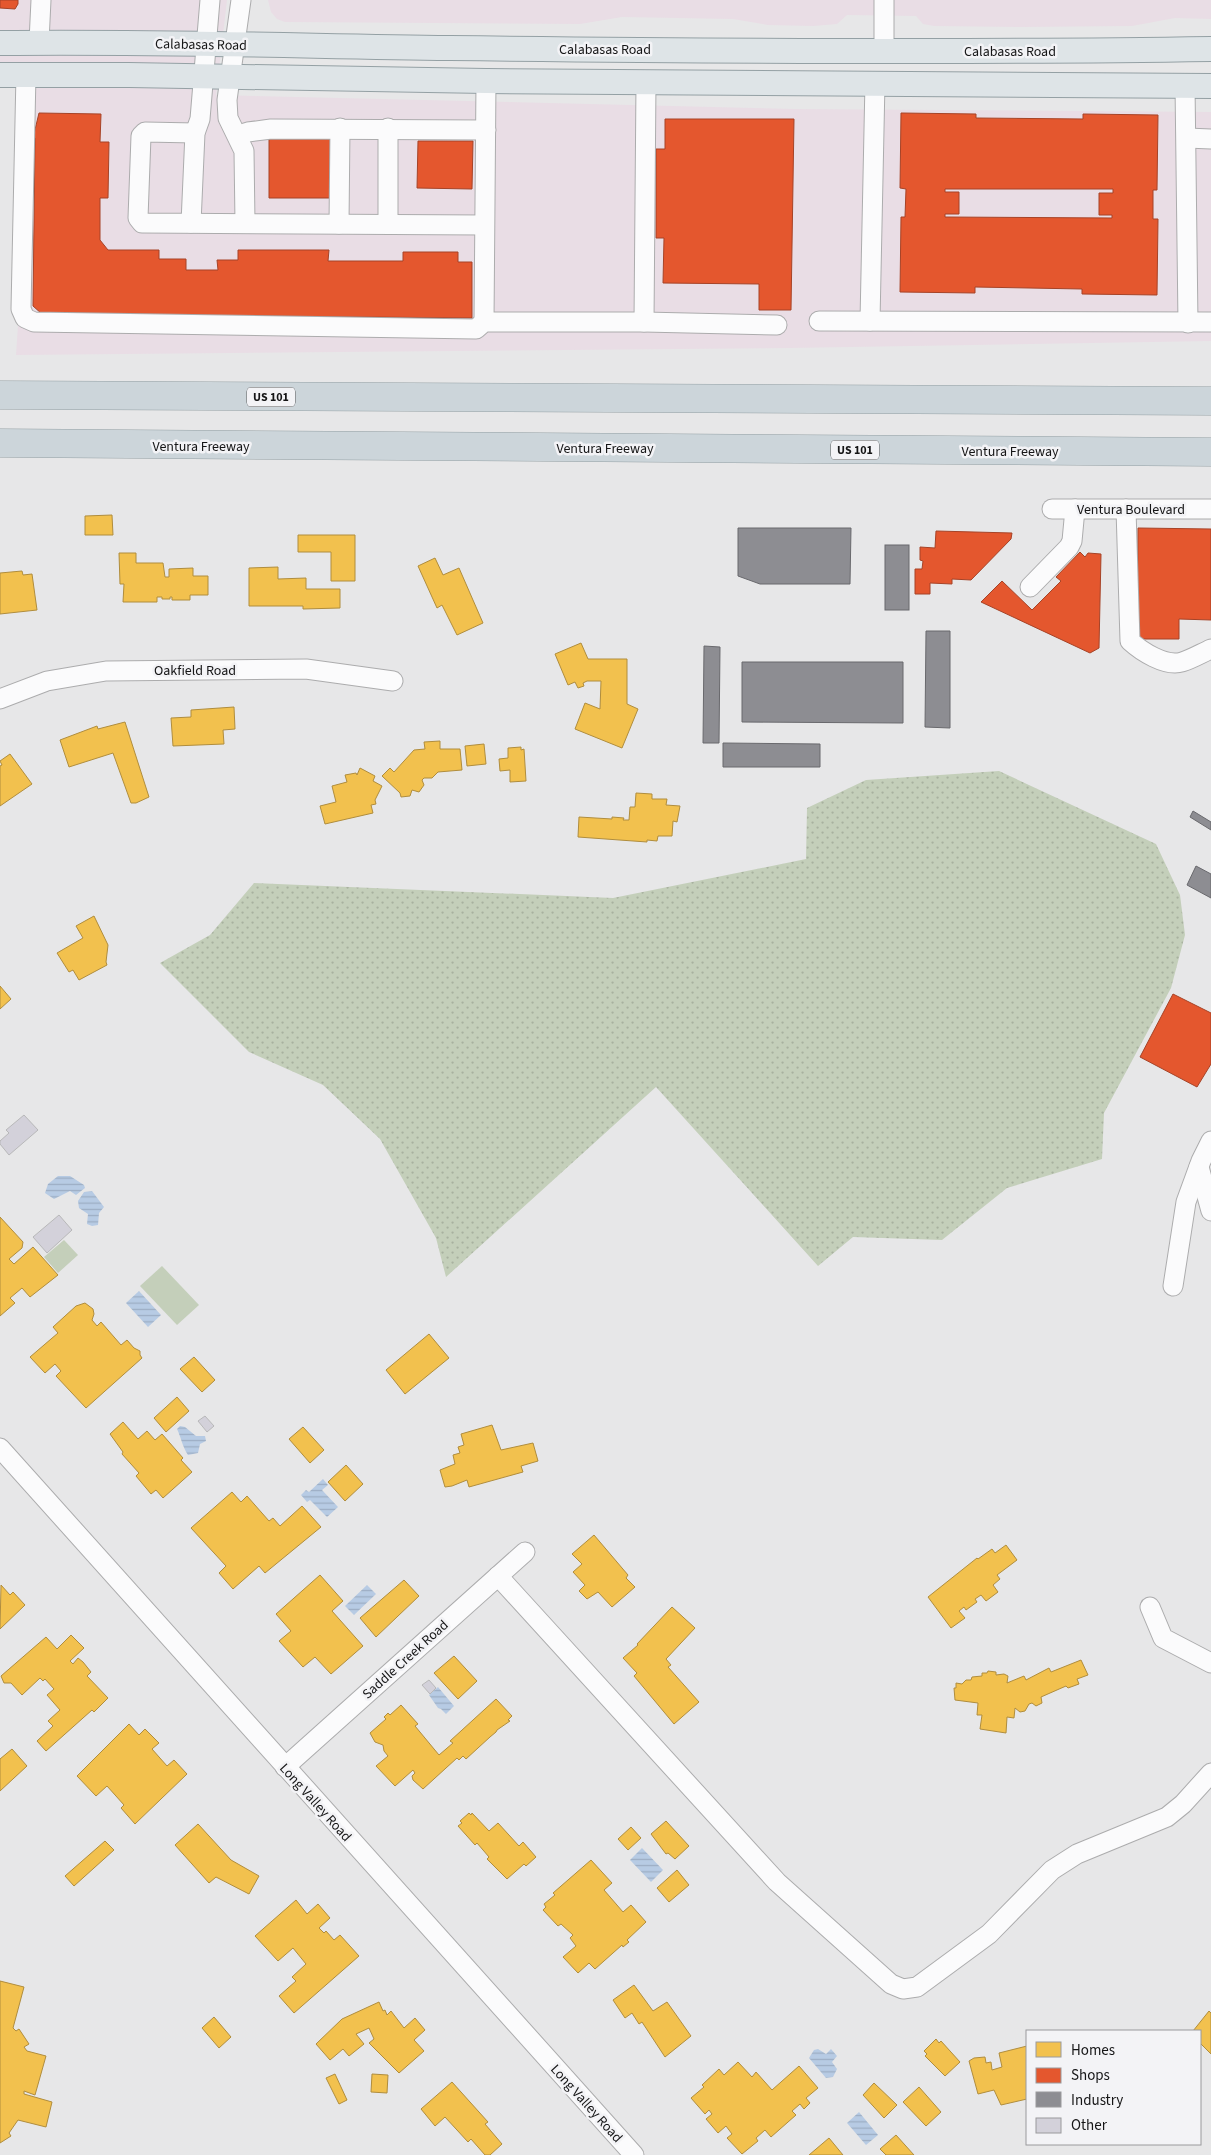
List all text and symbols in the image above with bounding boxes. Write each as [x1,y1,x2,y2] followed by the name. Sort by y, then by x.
[155,34,247,56] street label: Calabasas Road
[559,40,651,60] street label: Calabasas Road
[964,42,1056,62] street label: Calabasas Road
[247,388,295,407] road number: US 101
[152,437,250,457] street label: Ventura Freeway
[556,439,654,459] street label: Ventura Freeway
[831,440,879,460] road number: US 101
[961,442,1059,462] street label: Ventura Freeway
[1077,500,1185,520] street label: Ventura Boulevard
[154,661,236,681] street label: Oakfield Road
[358,1616,453,1704] street label: Saddle Creek Road
[275,1759,356,1846] street label: Long Valley Road
[1026,2030,1201,2145] legend
[1071,2040,1115,2061] text: Homes
[546,2060,627,2147] street label: Long Valley Road
[1071,2065,1110,2086] text: Shops
[1071,2090,1123,2111] text: Industry
[1071,2115,1108,2136] text: Other

